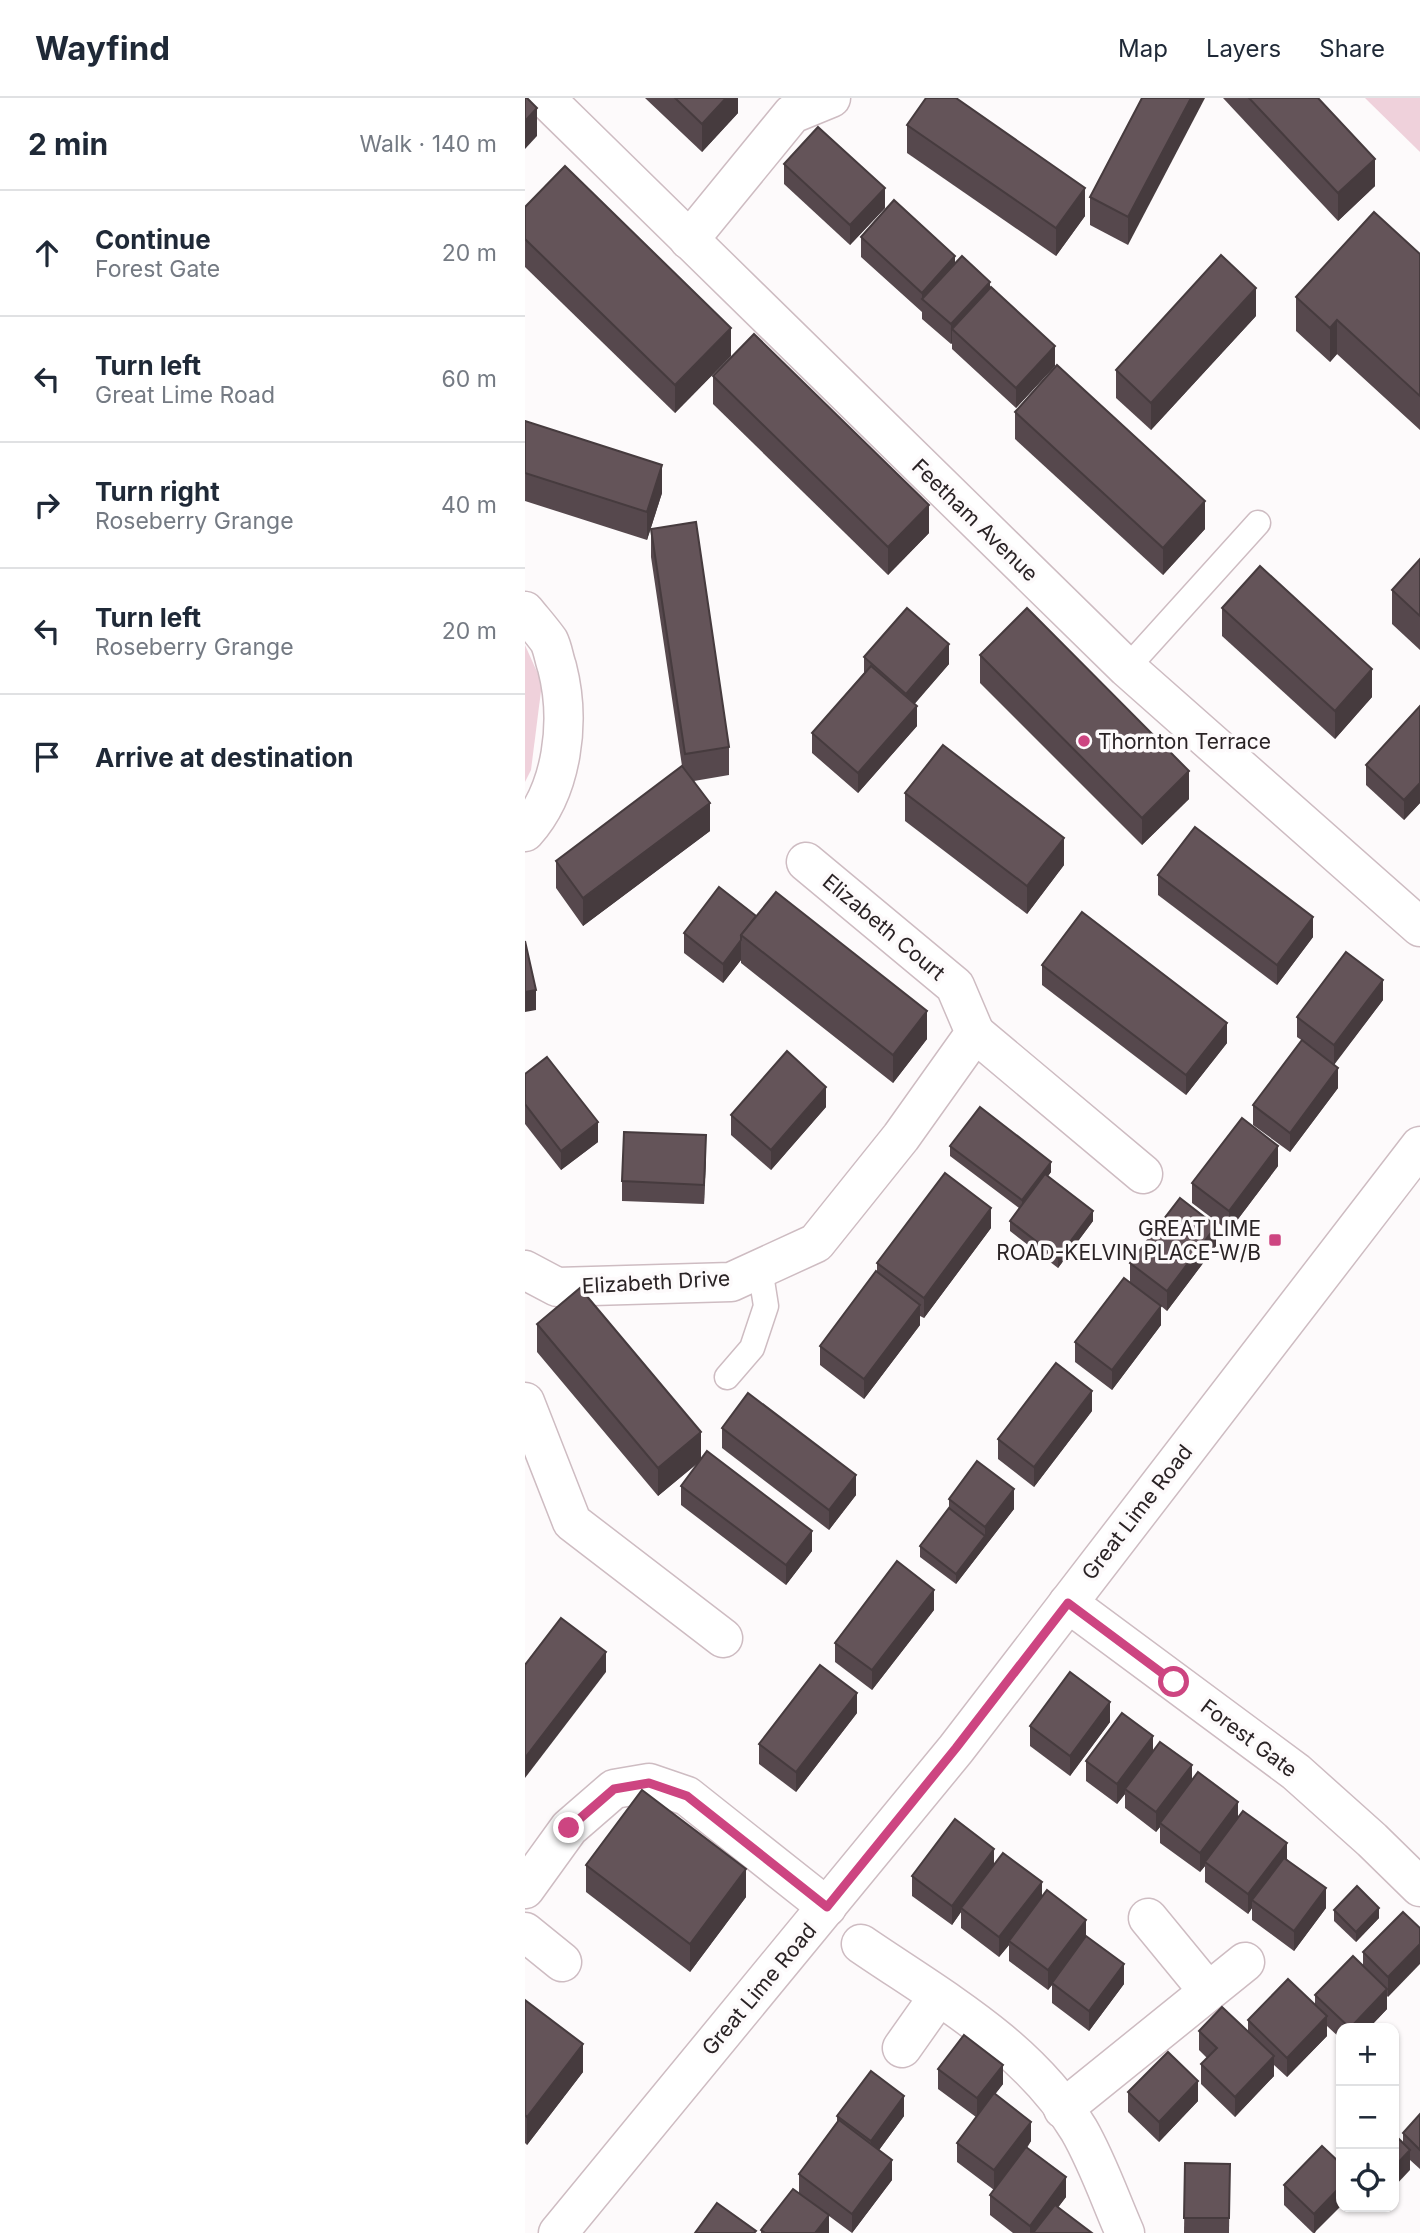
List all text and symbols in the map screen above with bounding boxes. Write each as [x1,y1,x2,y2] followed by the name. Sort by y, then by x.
[35,28,170,68] text: Wayfind
[1118,34,1168,63] text: Map
[1206,34,1281,63] text: Layers
[1319,34,1385,63] text: Share
[28,126,108,162] text: 2 min
[359,130,497,158] text: Walk · 140 m
[95,224,211,255] text: Continue
[28,234,66,272] icon: ahead
[442,239,497,267] text: 20 m
[95,255,220,283] text: Forest Gate
[95,350,201,381] text: Turn left
[28,360,66,398] icon: left
[442,365,497,393] text: 60 m
[95,381,275,409] text: Great Lime Road
[907,454,1043,586] street label: Feetham Avenue
[95,476,220,507] text: Turn right
[28,486,66,524] icon: right
[441,491,497,519] text: 40 m
[95,507,294,535] text: Roseberry Grange
[95,602,201,633] text: Turn left
[28,612,66,650] icon: left
[442,617,497,645] text: 20 m
[95,633,294,661] text: Roseberry Grange
[1098,729,1271,754] place label: Thornton Terrace
[1076,733,1092,749] marker: Thornton Terrace
[28,738,66,776] icon: arrive
[95,742,354,773] text: Arrive at destination
[818,869,950,985] street label: Elizabeth Court
[996,1216,1261,1265] place label: GREAT LIME ROAD-KELVIN PLACE-W/B
[1267,1232,1283,1248] marker: GREAT LIME ROAD-KELVIN PLACE-W/B
[581,1266,731,1298] street label: Elizabeth Drive
[1077,1440,1197,1584] street label: Great Lime Road
[1158,1666,1189,1697] route start
[1196,1694,1302,1782] street label: Forest Gate
[553,1812,584,1843] route end
[697,1918,821,2060] street label: Great Lime Road
[1336,2023,1399,2212] map controls
[1336,2023,1399,2086] button: +
[1336,2086,1399,2149] button: −
[1336,2149,1399,2212] button: locate

